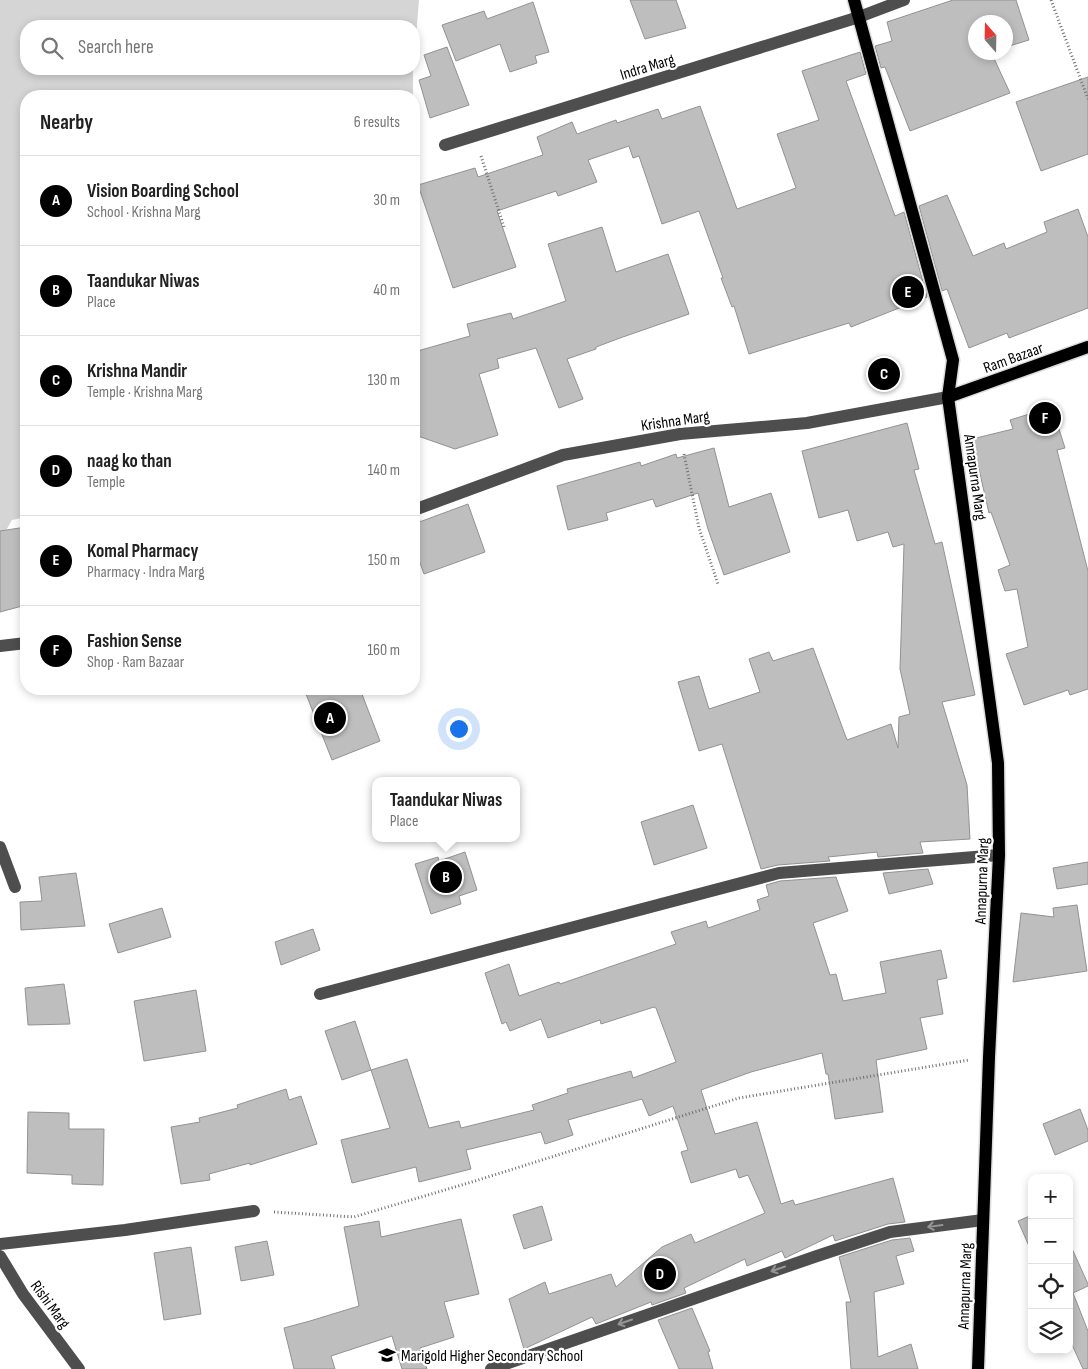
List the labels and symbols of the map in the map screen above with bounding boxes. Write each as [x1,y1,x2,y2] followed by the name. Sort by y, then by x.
[968,15,1013,60] north arrow
[618,50,677,85] street label: Indra Marg
[892,273,924,311] pin: E
[981,339,1046,378] street label: Ram Bazaar
[868,355,900,393] pin: C
[1029,399,1061,437] pin: F
[640,407,711,436] street label: Krishna Marg
[959,432,990,521] street label: Annapurna Marg
[314,699,346,737] pin: A
[446,716,472,742] your location
[971,837,994,926] street label: Annapurna Marg
[430,858,462,896] pin: B
[927,1221,943,1231] one-way arrow
[954,1242,977,1331] street label: Annapurna Marg
[644,1255,676,1293] pin: D
[771,1265,787,1274] one-way arrow
[26,1277,74,1333] street label: Rishi Marg
[617,1318,633,1328] one-way arrow
[377,1345,397,1365] school or university icon: Marigold Higher Secondary School
[401,1347,583,1366] place label: Marigold Higher Secondary School

